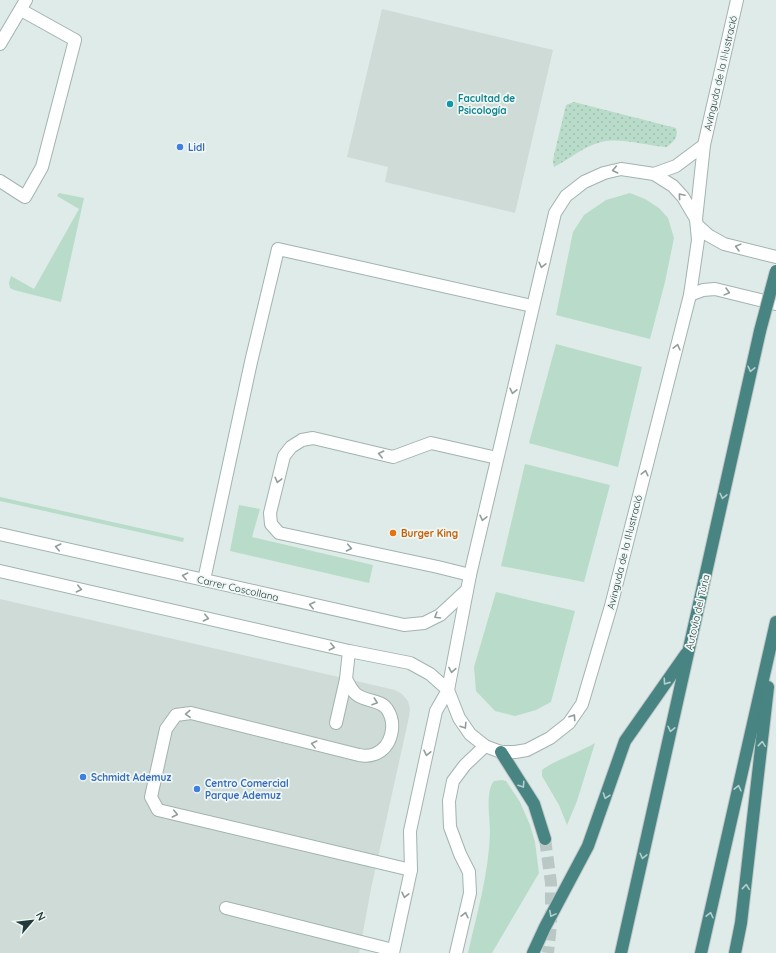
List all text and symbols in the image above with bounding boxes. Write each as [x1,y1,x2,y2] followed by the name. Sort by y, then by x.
[701,14,740,132] street label: Avinguda de la Il·lustració
[458,92,515,117] place label: Facultad de Psicología
[445,99,455,109] marker: Facultad de Psicología
[188,141,205,154] place label: Lidl
[175,142,185,152] marker: Lidl
[612,166,618,174] one-way arrow
[679,193,686,200] one-way arrow
[735,243,742,252] one-way arrow
[539,262,547,268] one-way arrow
[724,287,731,296] one-way arrow
[672,344,681,351] one-way arrow
[748,366,756,372] one-way arrow
[509,388,518,395] one-way arrow
[378,451,384,459] one-way arrow
[640,470,648,476] one-way arrow
[274,476,283,483] one-way arrow
[720,493,728,499] one-way arrow
[604,494,645,611] street label: Avinguda de la Il·lustració
[479,514,488,521] one-way arrow
[401,527,458,540] place label: Burger King
[388,528,398,538] marker: Burger King
[55,543,62,552] one-way arrow
[346,544,352,552] one-way arrow
[182,572,188,580] one-way arrow
[196,573,280,604] street label: Carrer Coscollana
[683,573,712,651] street label: Autovia del Túria
[76,585,82,593] one-way arrow
[309,601,315,609] one-way arrow
[434,611,441,618] one-way arrow
[203,614,209,622] one-way arrow
[329,643,336,651] one-way arrow
[448,667,457,673] one-way arrow
[663,678,671,685] one-way arrow
[371,697,378,706] one-way arrow
[184,710,190,718] one-way arrow
[568,714,576,721] one-way arrow
[460,722,467,729] one-way arrow
[668,726,676,732] one-way arrow
[310,740,317,749] one-way arrow
[757,741,766,747] one-way arrow
[424,750,432,756] one-way arrow
[91,771,171,784] place label: Schmidt Ademuz
[78,772,88,782] marker: Schmidt Ademuz
[205,777,289,802] place label: Centro Comercial Parque Ademuz
[518,781,525,788] one-way arrow
[192,784,202,794] marker: Centro Comercial Parque Ademuz
[734,785,742,791] one-way arrow
[602,792,611,799] one-way arrow
[171,809,178,817] one-way arrow
[639,852,648,859] one-way arrow
[741,884,750,890] one-way arrow
[402,891,410,898] one-way arrow
[12,901,52,941] north arrow
[33,909,49,923] text: N
[549,909,557,917] one-way arrow
[460,912,468,918] one-way arrow
[705,912,713,918] one-way arrow

